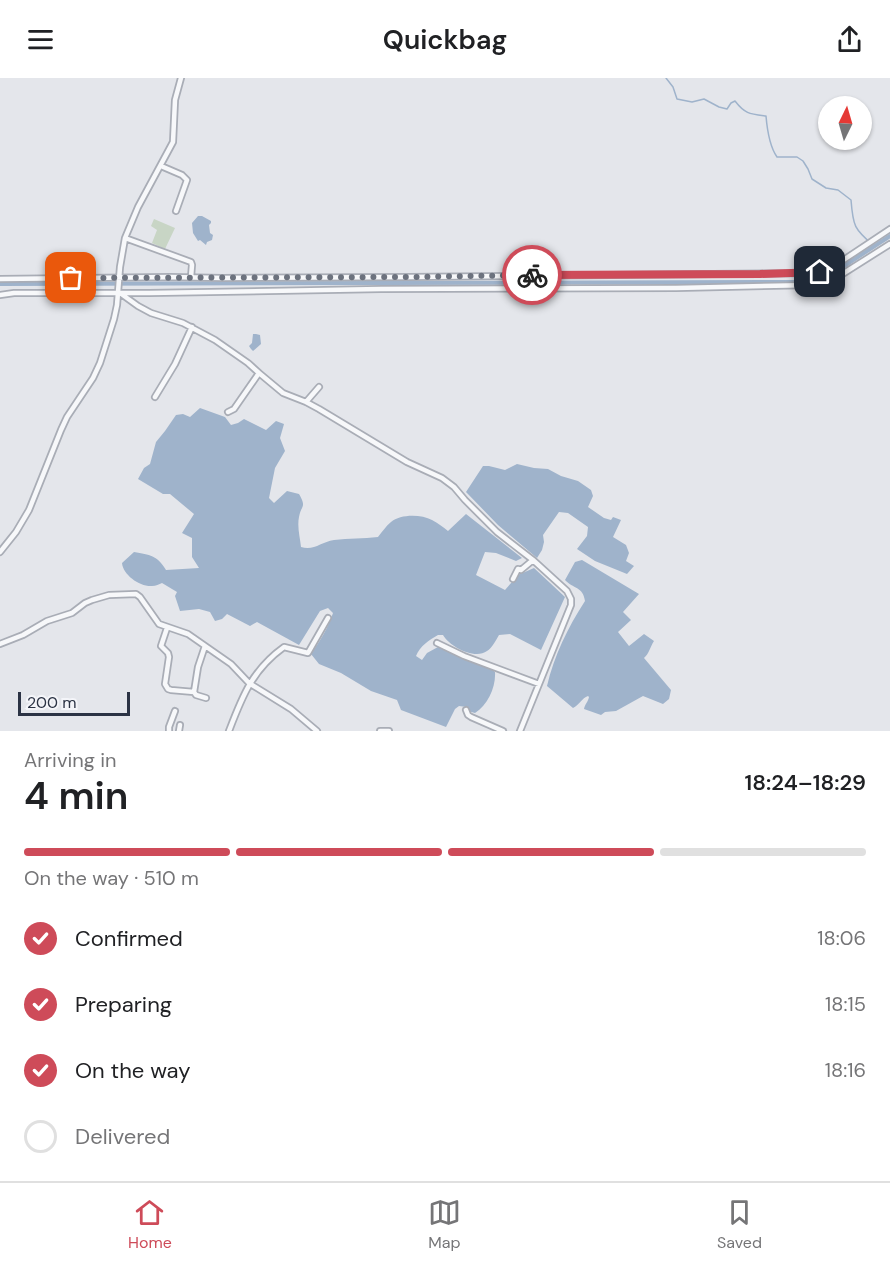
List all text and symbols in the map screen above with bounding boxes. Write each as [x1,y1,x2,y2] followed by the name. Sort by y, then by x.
[383,22,507,57] text: Quickbag
[24,23,57,56] icon: menu
[833,23,866,56] icon: share
[818,96,872,150] north arrow
[818,96,872,150] map controls
[502,245,562,305] courier
[794,246,845,297] pin
[45,252,96,303] pin
[803,255,836,288] icon: home
[516,259,549,292] icon: bike
[54,261,87,294] icon: bag
[18,689,130,716] scale bar
[27,692,76,713] text: 200 m
[24,747,116,773] text: Arriving in
[745,768,866,797] text: 18:24–18:29
[24,770,128,821] text: 4 min
[24,865,199,891] text: On the way · 510 m
[24,922,57,955] icon: check
[75,924,183,953] text: Confirmed
[817,925,866,951] text: 18:06
[24,988,57,1021] icon: check
[75,990,172,1019] text: Preparing
[825,991,866,1017] text: 18:15
[24,1054,57,1087] icon: check
[75,1056,190,1085] text: On the way
[825,1057,866,1083] text: 18:16
[75,1122,170,1151] text: Delivered
[128,1196,172,1253] tab: Home
[428,1196,461,1253] tab: Map
[717,1196,762,1253] tab: Saved

